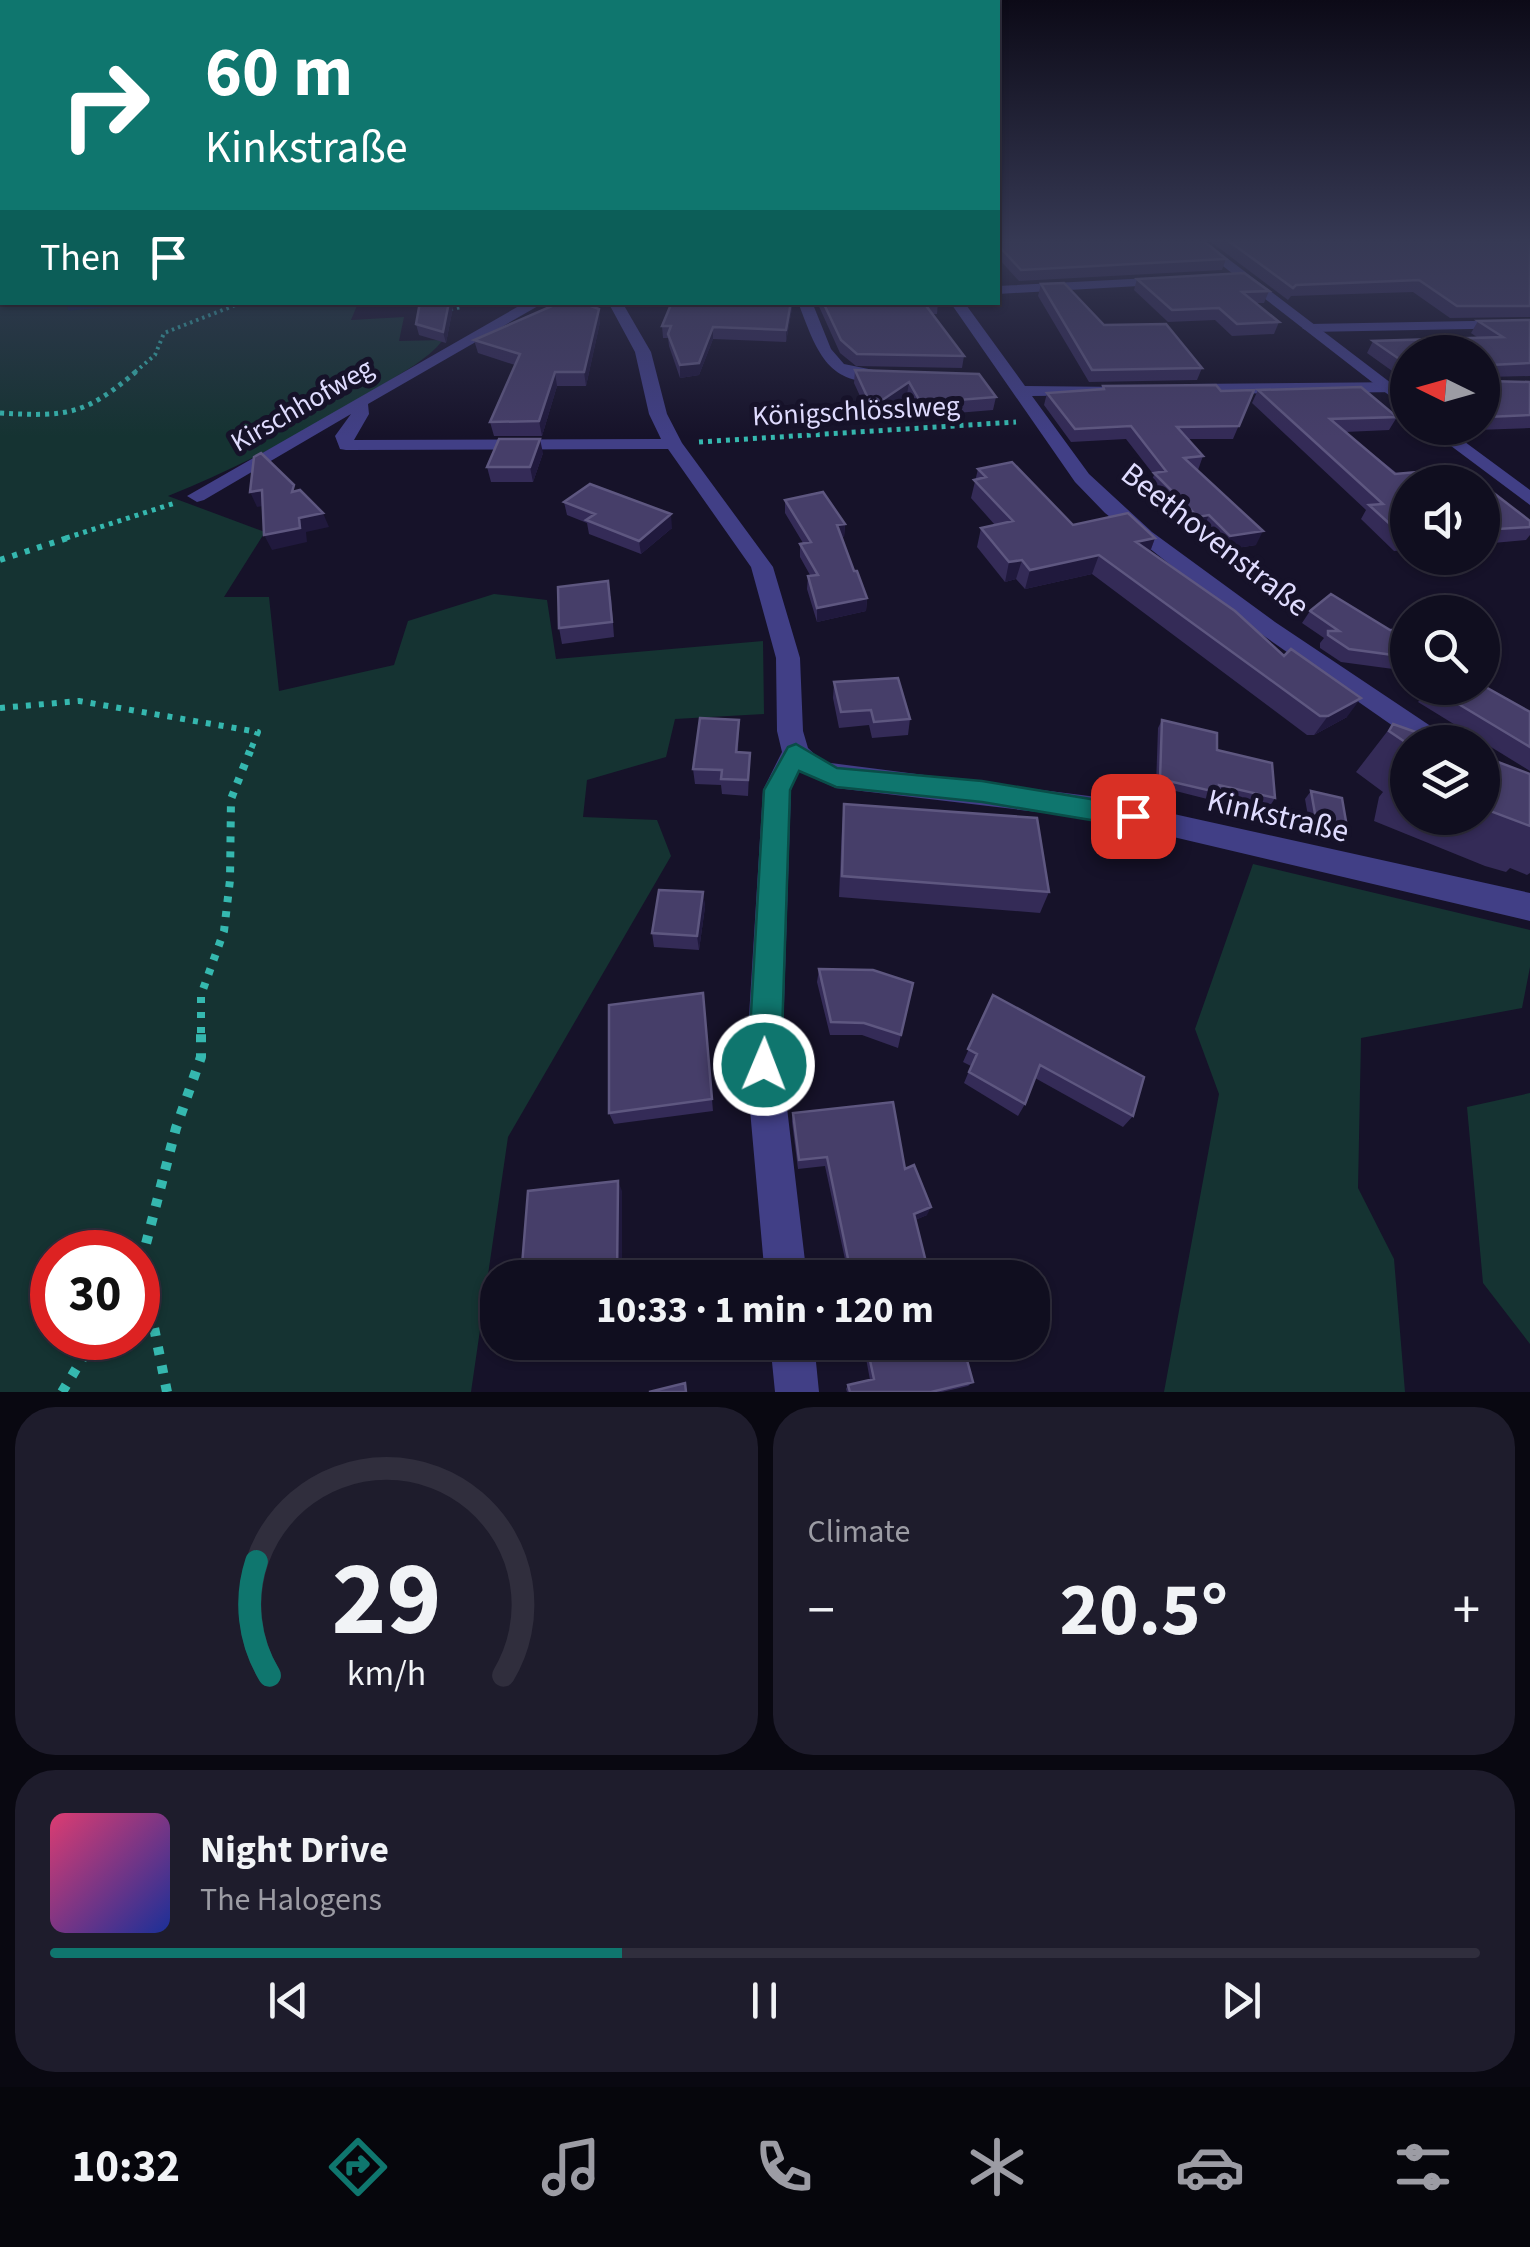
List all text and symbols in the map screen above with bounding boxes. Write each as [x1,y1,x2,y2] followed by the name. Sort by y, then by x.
[205,23,353,123] text: 60 m
[40,40,170,170] icon: right
[205,116,408,180] text: Kinkstraße
[141,230,196,285] icon: arrive
[40,231,121,285] text: Then
[1390,335,1500,445] north arrow
[1390,335,1500,835] map controls
[223,348,381,462] street label: Kirschhofweg
[751,386,961,436] street label: Königschlösslweg
[1111,452,1319,628] street label: Beethovenstraße
[1390,465,1500,575] button: sound
[1390,595,1500,705] button: search
[1390,725,1500,835] button: layers
[1091,774,1176,859] pin
[1203,777,1353,855] street label: Kinkstraße
[1106,789,1161,844] icon: arrive
[712,1013,816,1117] position arrow
[30,1230,160,1360] speed limit sign: 30
[596,1283,934,1337] text: 10:33 · 1 min · 120 m
[808,1509,910,1555] text: Climate
[331,1527,441,1675] text: 29
[1059,1557,1228,1664] text: 20.5°
[808,1572,835,1650] text: −
[1453,1572,1480,1650] text: +
[347,1648,426,1699] text: km/h
[200,1823,389,1877] text: Night Drive
[200,1877,382,1923] text: The Halogens
[261,1973,316,2028] icon: previous
[737,1973,792,2028] icon: pause
[1214,1973,1269,2028] icon: next
[323,2132,393,2202] icon: directions
[536,2132,606,2202] icon: music
[749,2132,819,2202] icon: phone
[962,2132,1032,2202] icon: climate
[1175,2132,1245,2202] icon: car
[1388,2132,1458,2202] icon: filters
[72,2135,180,2199] text: 10:32

